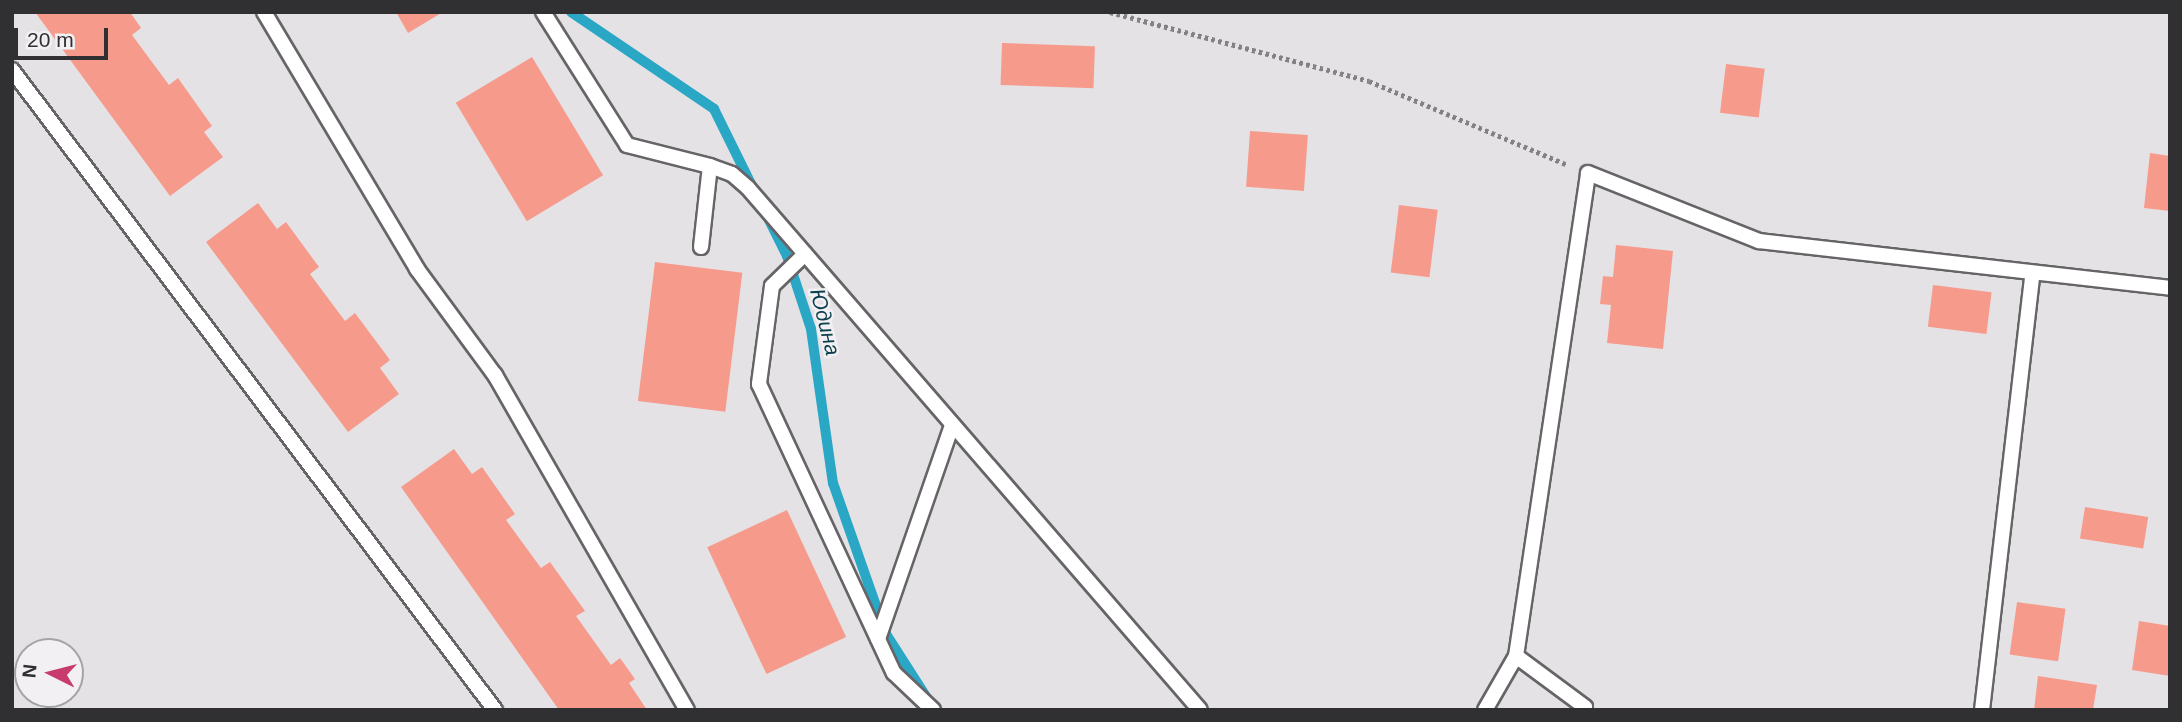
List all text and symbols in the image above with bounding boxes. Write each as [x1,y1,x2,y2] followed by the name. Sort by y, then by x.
[18,14,112,58] scale bar
[27,28,74,51] text: 20 m
[805,286,845,358] water label: Юдина
[14,638,84,708] north arrow
[18,663,41,679] text: N

